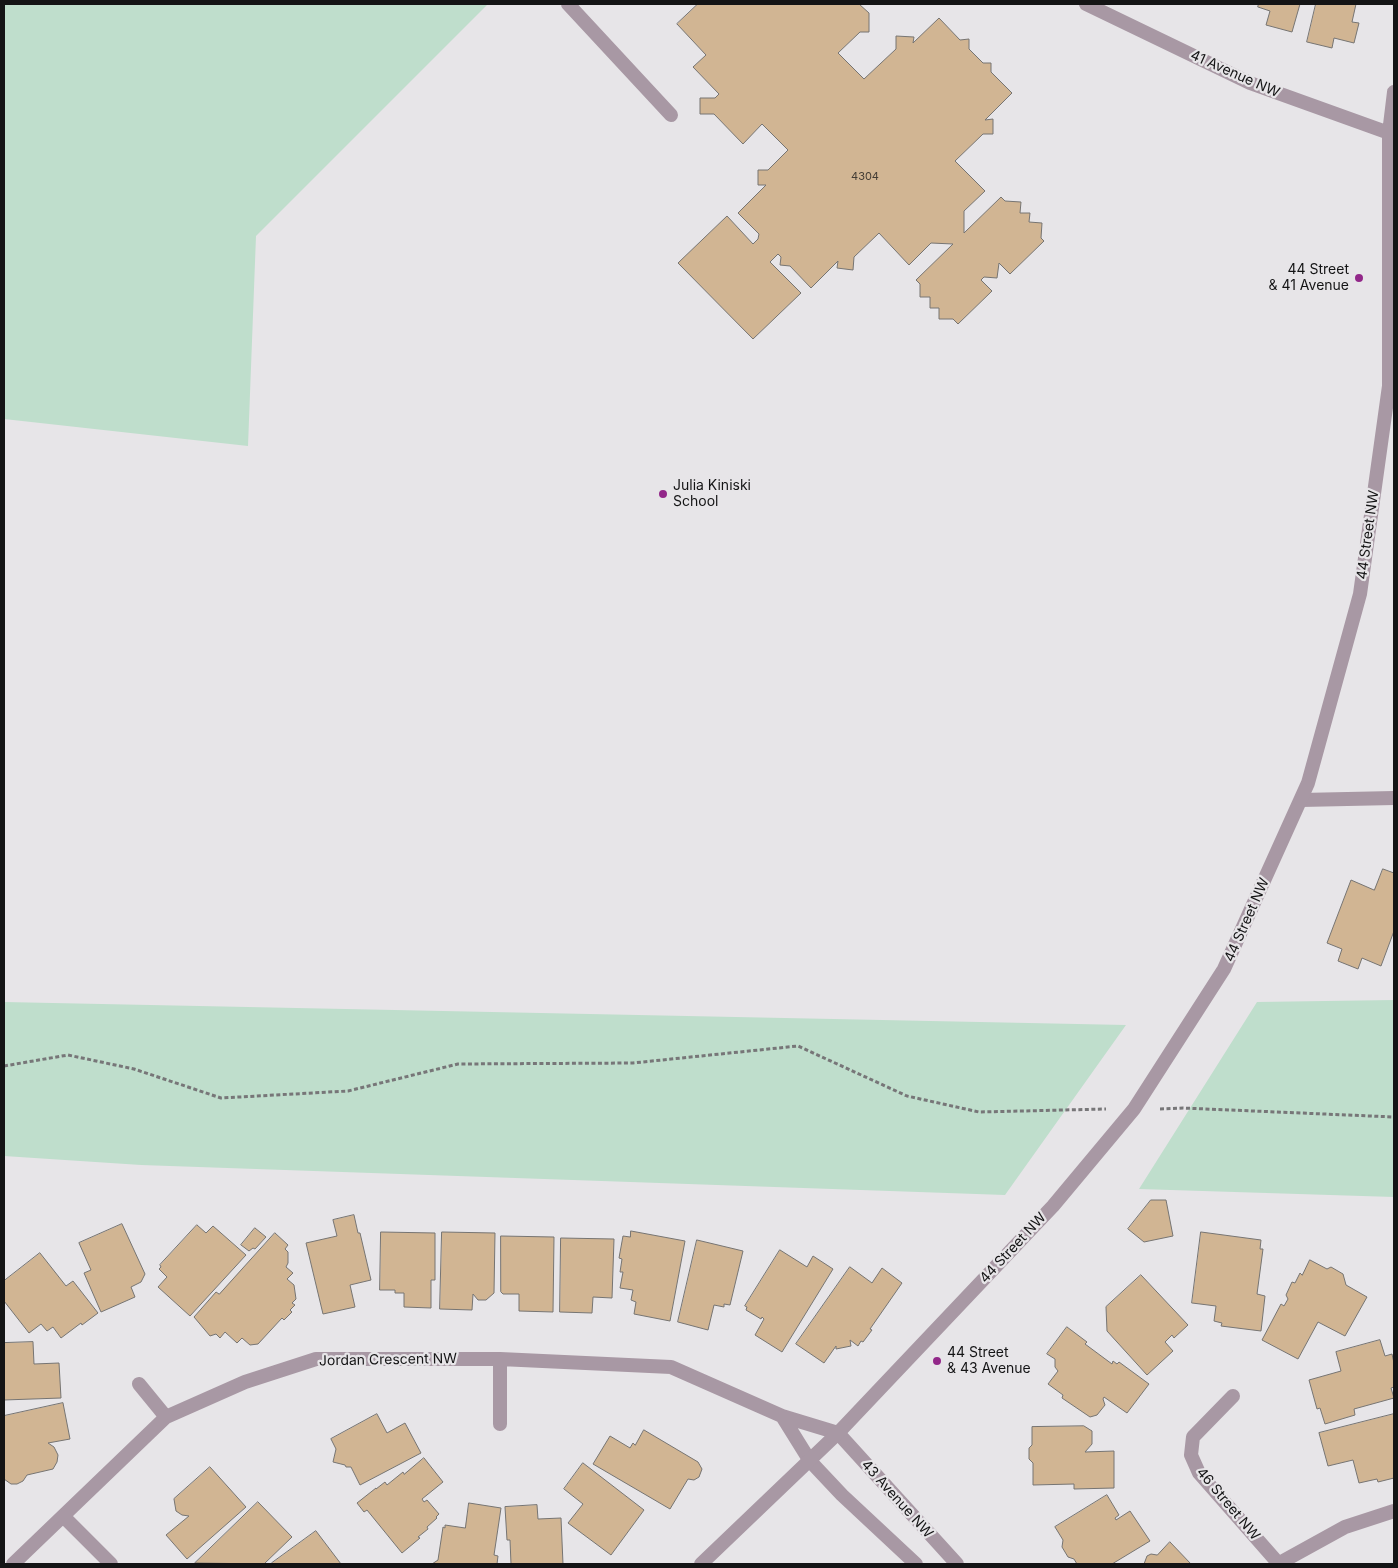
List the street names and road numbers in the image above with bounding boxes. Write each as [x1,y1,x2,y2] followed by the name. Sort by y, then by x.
[1188,47,1282,101] street label: 41 Avenue NW
[1353,489,1383,581] street label: 44 Street NW
[1221,876,1273,964] street label: 44 Street NW
[976,1209,1050,1287] street label: 44 Street NW
[319,1350,457,1370] street label: Jordan Crescent NW
[858,1457,936,1541] street label: 43 Avenue NW
[1193,1464,1263,1544] street label: 46 Street NW

